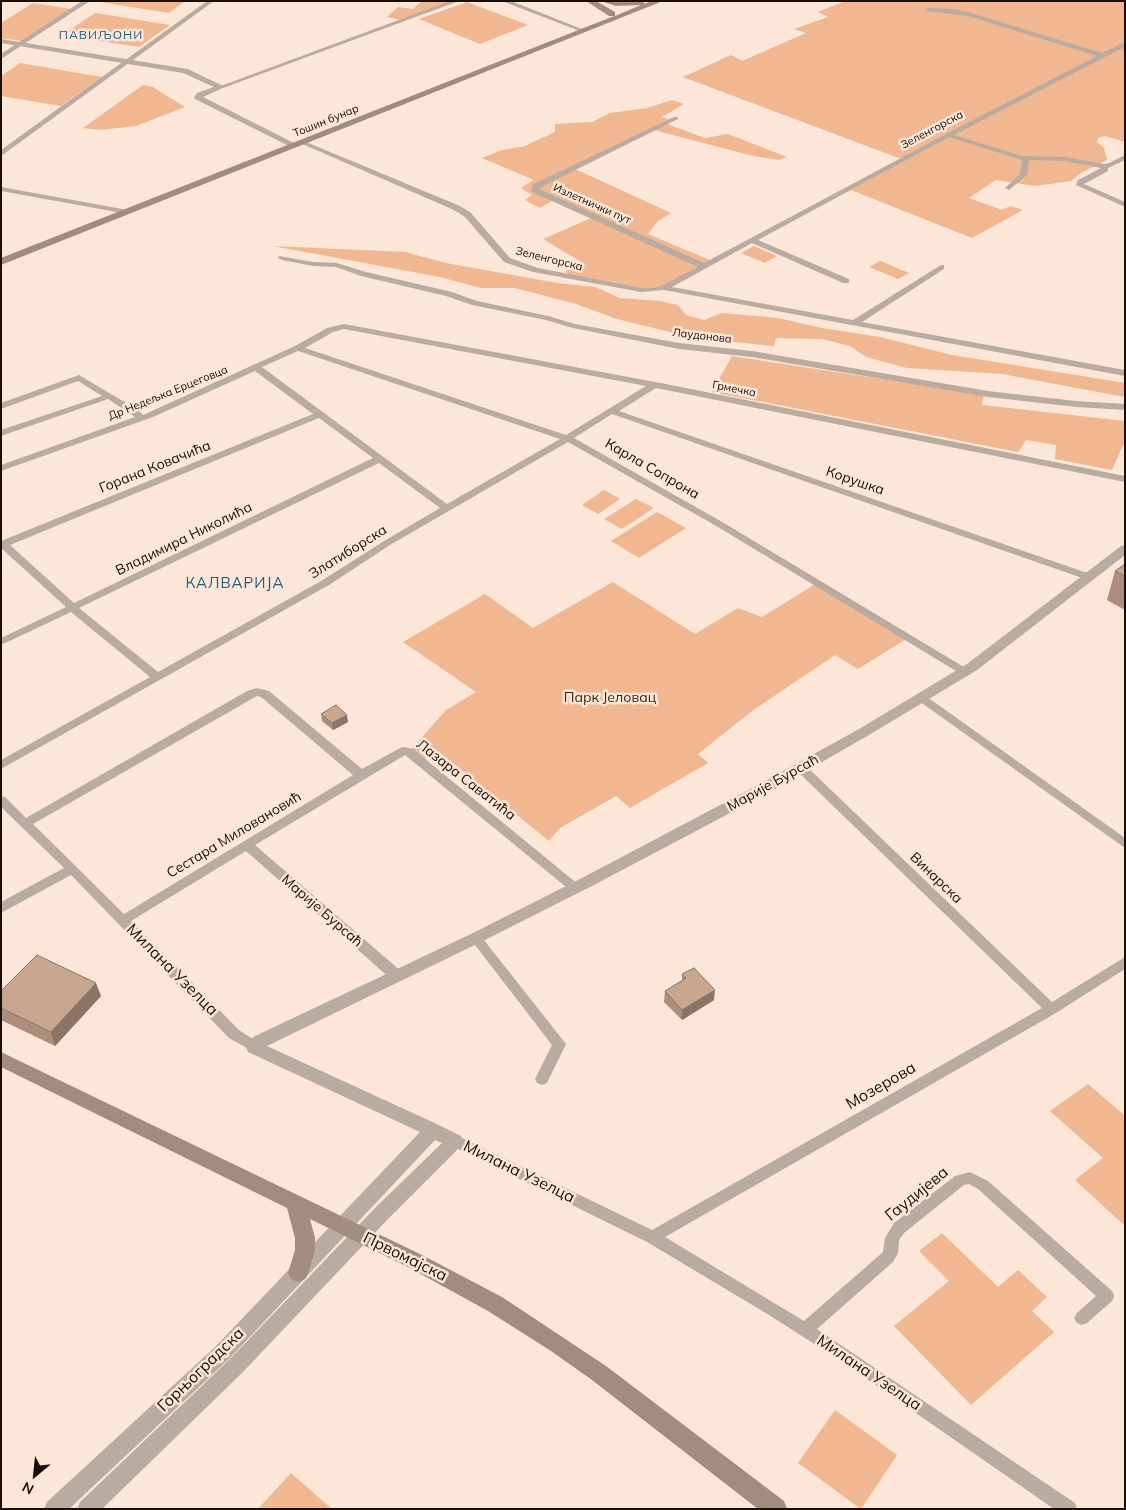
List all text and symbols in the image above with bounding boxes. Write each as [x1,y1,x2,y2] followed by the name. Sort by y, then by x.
[58,28,144,42] district label: ПАВИЉОНИ
[291,102,361,140] street label: Тошин бунар
[899,108,965,152] street label: Зеленгорска
[551,181,633,227] street label: Излетнички пут
[514,244,584,274] street label: Зеленгорска
[672,326,732,346] street label: Лаудонова
[106,363,230,423] street label: Др Недељка Ерцеговца
[711,378,757,400] street label: Грмечка
[602,435,702,503] street label: Карла Сопрона
[97,437,213,497] street label: Горана Ковачића
[824,463,886,499] street label: Корушка
[113,499,255,579] street label: Владимира Николића
[306,521,390,583] street label: Златиборска
[184,574,286,592] district label: КАЛВАРИЈА
[564,690,656,706] park label: Парк Јеловац
[413,736,519,824] street label: Лазара Саватића
[724,751,822,815] street label: Марије Бурсаћ
[164,788,304,882] street label: Сестара Миловановић
[906,849,966,907] street label: Винарска
[278,871,366,951] street label: Марије Бурсаћ
[122,920,222,1020] street label: Милана Узелца
[843,1058,919,1114] street label: Мозерова
[460,1137,578,1207] street label: Милана Узелца
[882,1163,952,1225] street label: Гаудијева
[360,1228,450,1286] street label: Првомајска
[154,1324,248,1416] street label: Горњоградска
[813,1331,925,1415] street label: Милана Узелца
[10,1450,60,1500] north arrow
[19,1478,37,1499] text: N

